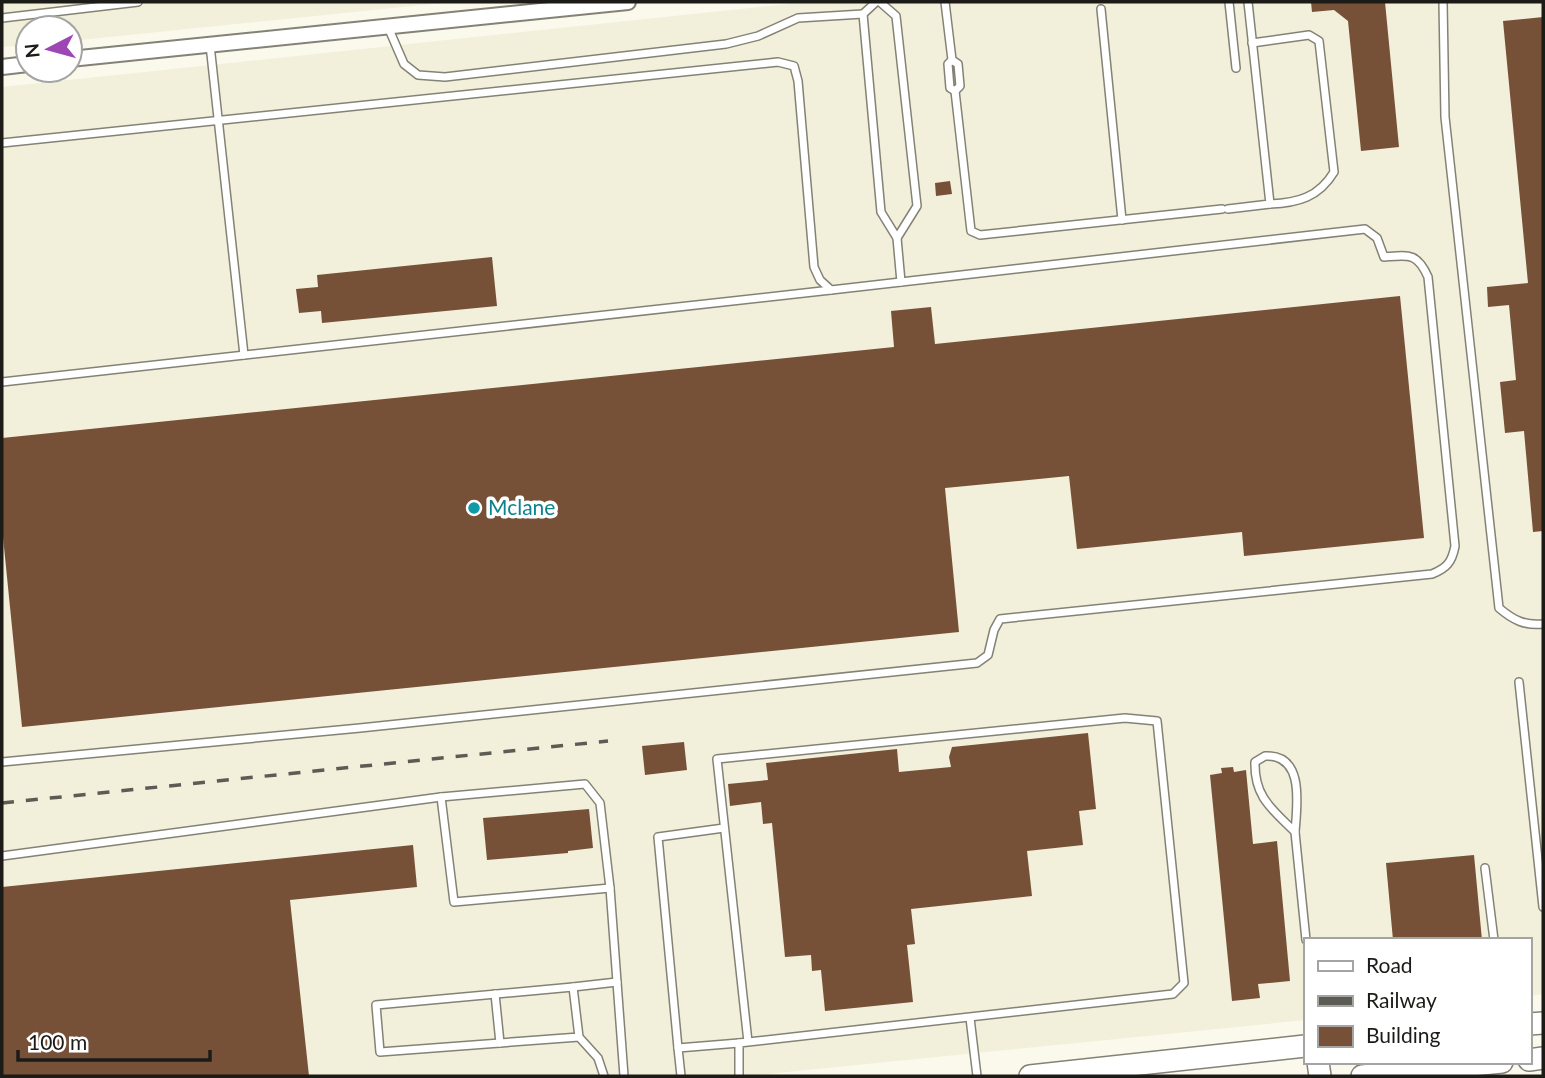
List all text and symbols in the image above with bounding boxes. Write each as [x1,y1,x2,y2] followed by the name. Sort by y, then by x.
[14,14,84,84] north arrow
[19,42,44,59] text: N
[488,494,555,519] place label: Mclane
[466,500,482,516] marker: Mclane
[1304,938,1531,1064] legend
[1366,952,1413,977] text: Road
[1366,987,1437,1012] text: Railway
[18,1018,210,1062] scale bar
[1366,1022,1441,1047] text: Building
[28,1029,87,1054] text: 100 m

